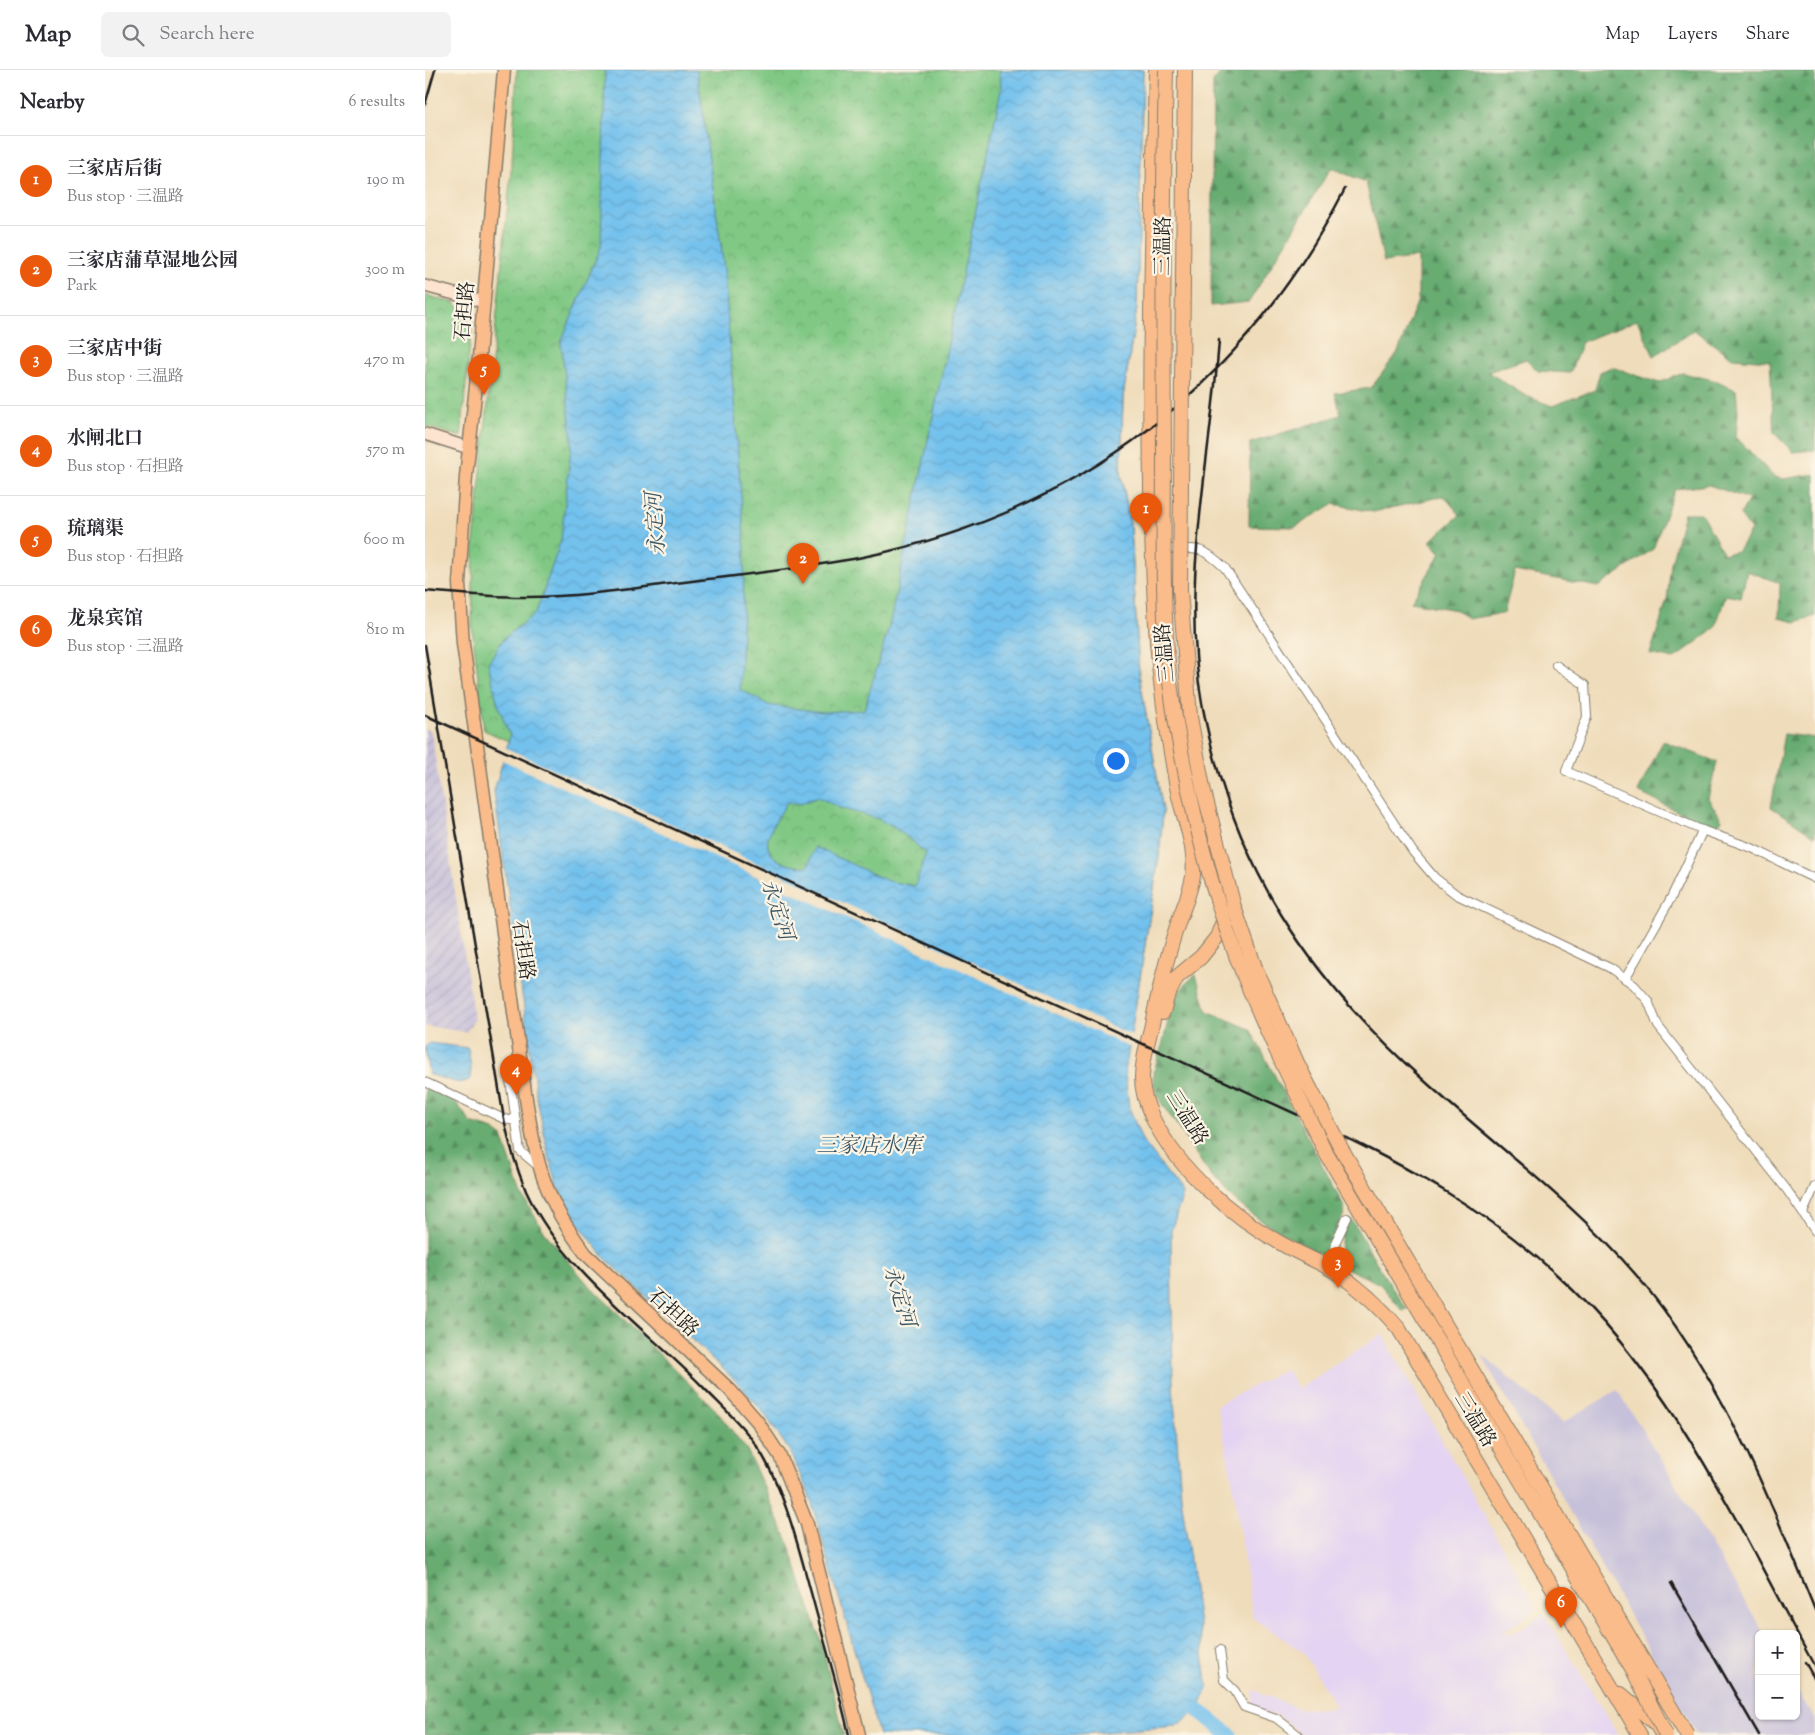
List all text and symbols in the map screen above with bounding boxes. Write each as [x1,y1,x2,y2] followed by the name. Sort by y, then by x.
[101,12,451,57] search box
[25,18,71,52] text: Map
[119,21,147,49] icon: search
[159,21,255,48] text: Search here
[1605,22,1640,48] text: Map
[1668,22,1718,48] text: Layers
[1746,22,1790,48] text: Share
[20,88,85,118] text: Nearby
[349,91,405,114] text: 6 results
[67,156,162,183] text: 三家店后街
[33,169,39,192] text: 1
[367,169,405,192] text: 190 m
[67,186,184,209] text: Bus stop · 三温路
[1149,216,1180,276] street label: 三温路
[67,248,238,275] text: 三家店蒲草湿地公园
[32,259,40,282] text: 2
[365,259,405,282] text: 300 m
[67,275,98,298] text: Park
[449,280,484,342] street label: 石担路
[67,336,162,363] text: 三家店中街
[33,349,39,372] text: 3
[364,349,405,372] text: 470 m
[468,354,500,395] pin: 5
[67,366,184,389] text: Bus stop · 三温路
[67,426,143,453] text: 水闸北口
[32,439,40,462] text: 4
[367,439,405,462] text: 570 m
[67,456,184,479] text: Bus stop · 石担路
[640,487,674,556] water label: 永定河
[1130,493,1162,534] pin: 1
[67,516,124,543] text: 琉璃渠
[33,529,39,552] text: 5
[363,529,405,552] text: 600 m
[787,543,819,584] pin: 2
[67,546,184,569] text: Bus stop · 石担路
[67,606,143,633] text: 龙泉宾馆
[32,619,40,642] text: 6
[367,619,405,642] text: 810 m
[1149,622,1184,684] street label: 三温路
[67,636,184,659] text: Bus stop · 三温路
[1103,748,1129,774] your location
[752,875,801,948] water label: 永定河
[503,919,540,982] street label: 石担路
[500,1054,532,1095] pin: 4
[1158,1085,1214,1151] street label: 三温路
[817,1132,924,1162] water label: 三家店水库
[1322,1247,1354,1288] pin: 3
[875,1262,923,1335] water label: 永定河
[640,1283,704,1345] street label: 石担路
[1446,1387,1502,1453] street label: 三温路
[1545,1587,1577,1628] pin: 6
[1755,1630,1800,1720] map controls
[1755,1630,1800,1675] button: +
[1755,1675,1800,1720] button: −

